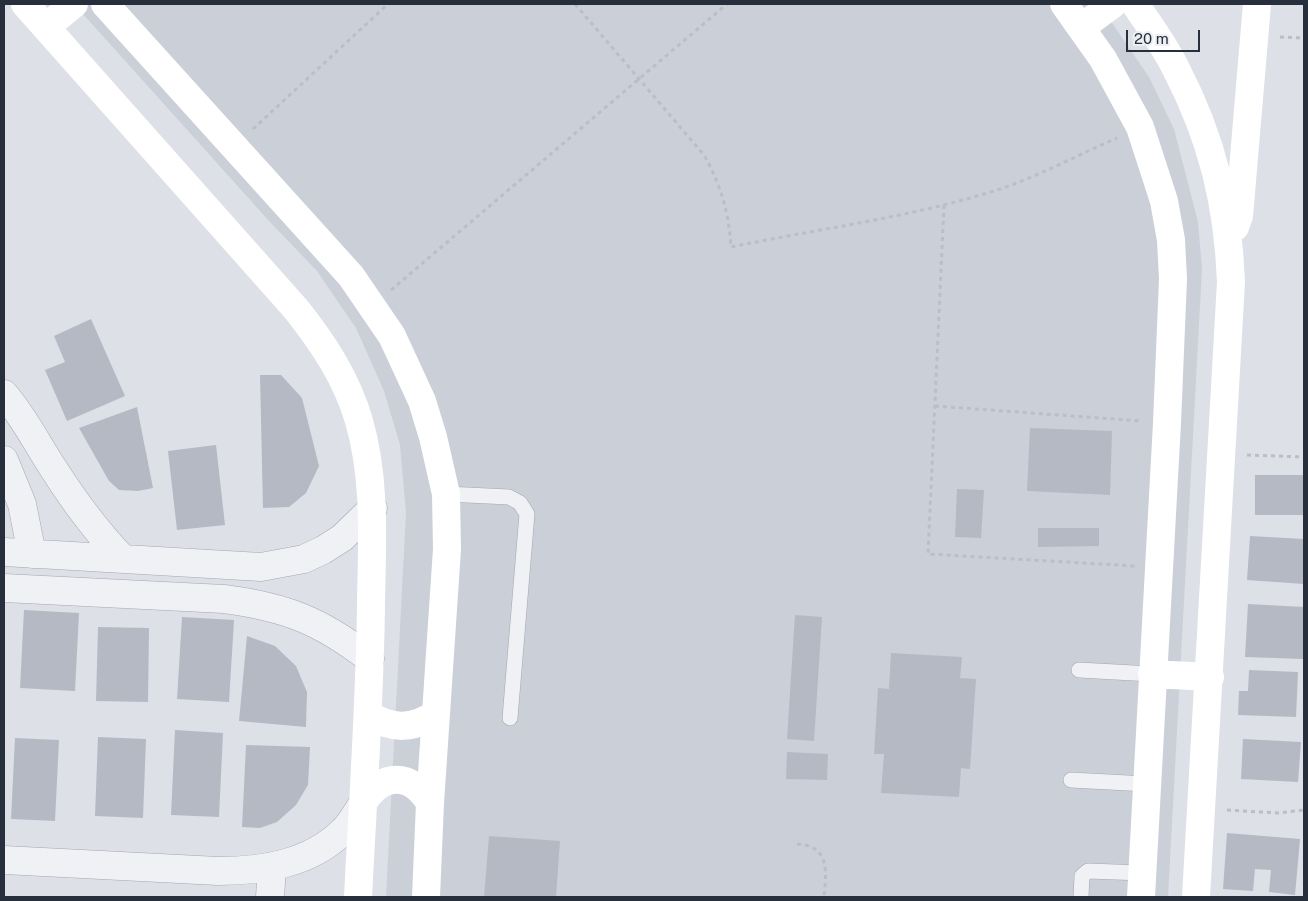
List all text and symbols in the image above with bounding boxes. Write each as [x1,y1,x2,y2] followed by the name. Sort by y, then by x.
[1128,20,1202,52] scale bar
[1134,30,1169,47] text: 20 m

